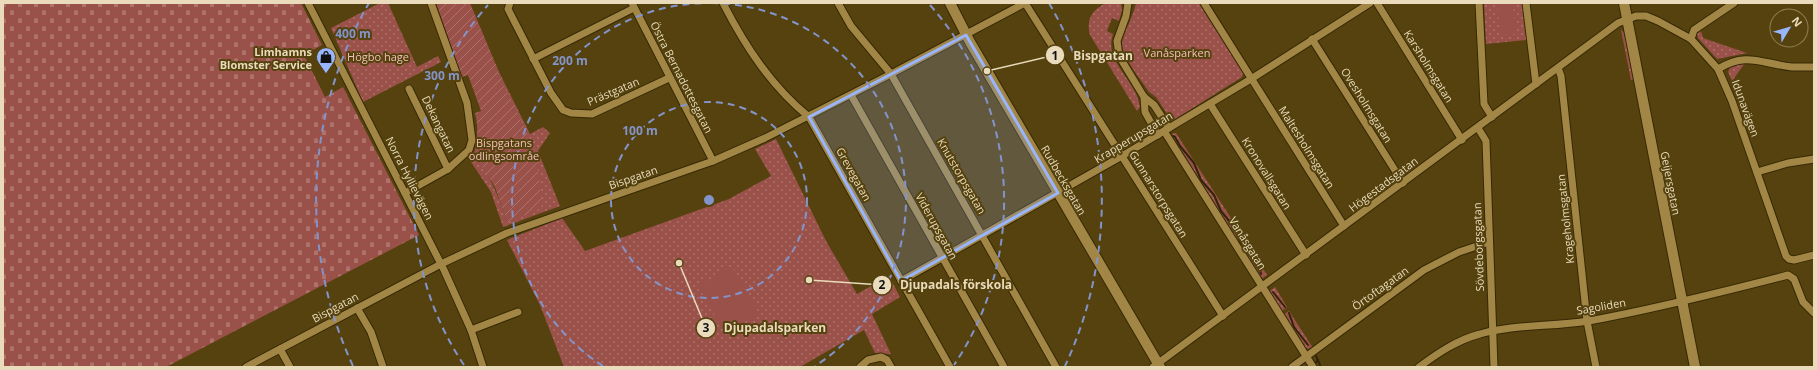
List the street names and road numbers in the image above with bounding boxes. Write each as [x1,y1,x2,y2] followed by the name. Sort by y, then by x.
[647,19,717,135] street label: Östra Bernadottesgatan
[1401,27,1457,105] street label: Karsholmsgatan
[1338,65,1396,145] street label: Ovesholmsgatan
[585,73,641,109] street label: Prästgatan
[1729,77,1763,139] street label: Idunavägen
[419,93,459,155] street label: Dekangatan
[1276,103,1338,191] street label: Maltesholmsgatan
[1091,108,1175,166] street label: Krapperupsgatan
[383,134,437,222] street label: Norra Hyllievägen
[1239,134,1295,212] street label: Kronovallsgatan
[934,135,990,217] street label: Knutstorpsgatan
[1038,142,1090,218] street label: Rudbecksgatan
[833,144,875,204] street label: Grevegatan
[1126,148,1192,240] street label: Gunnarstorpsgatan
[1657,150,1685,216] street label: Geijersgatan
[1345,153,1421,215] street label: Högestadsgatan
[607,162,659,192] street label: Bispgatan
[1553,173,1577,265] street label: Krageholmsgatan
[912,190,962,262] street label: Viderupsgatan
[1469,202,1487,292] street label: Sövdeborgsgatan
[1226,214,1270,272] street label: Vanåsgatan
[1349,262,1411,314] street label: Örtoftagatan
[309,288,361,326] street label: Bispgatan
[1575,294,1627,318] street label: Sagoliden

